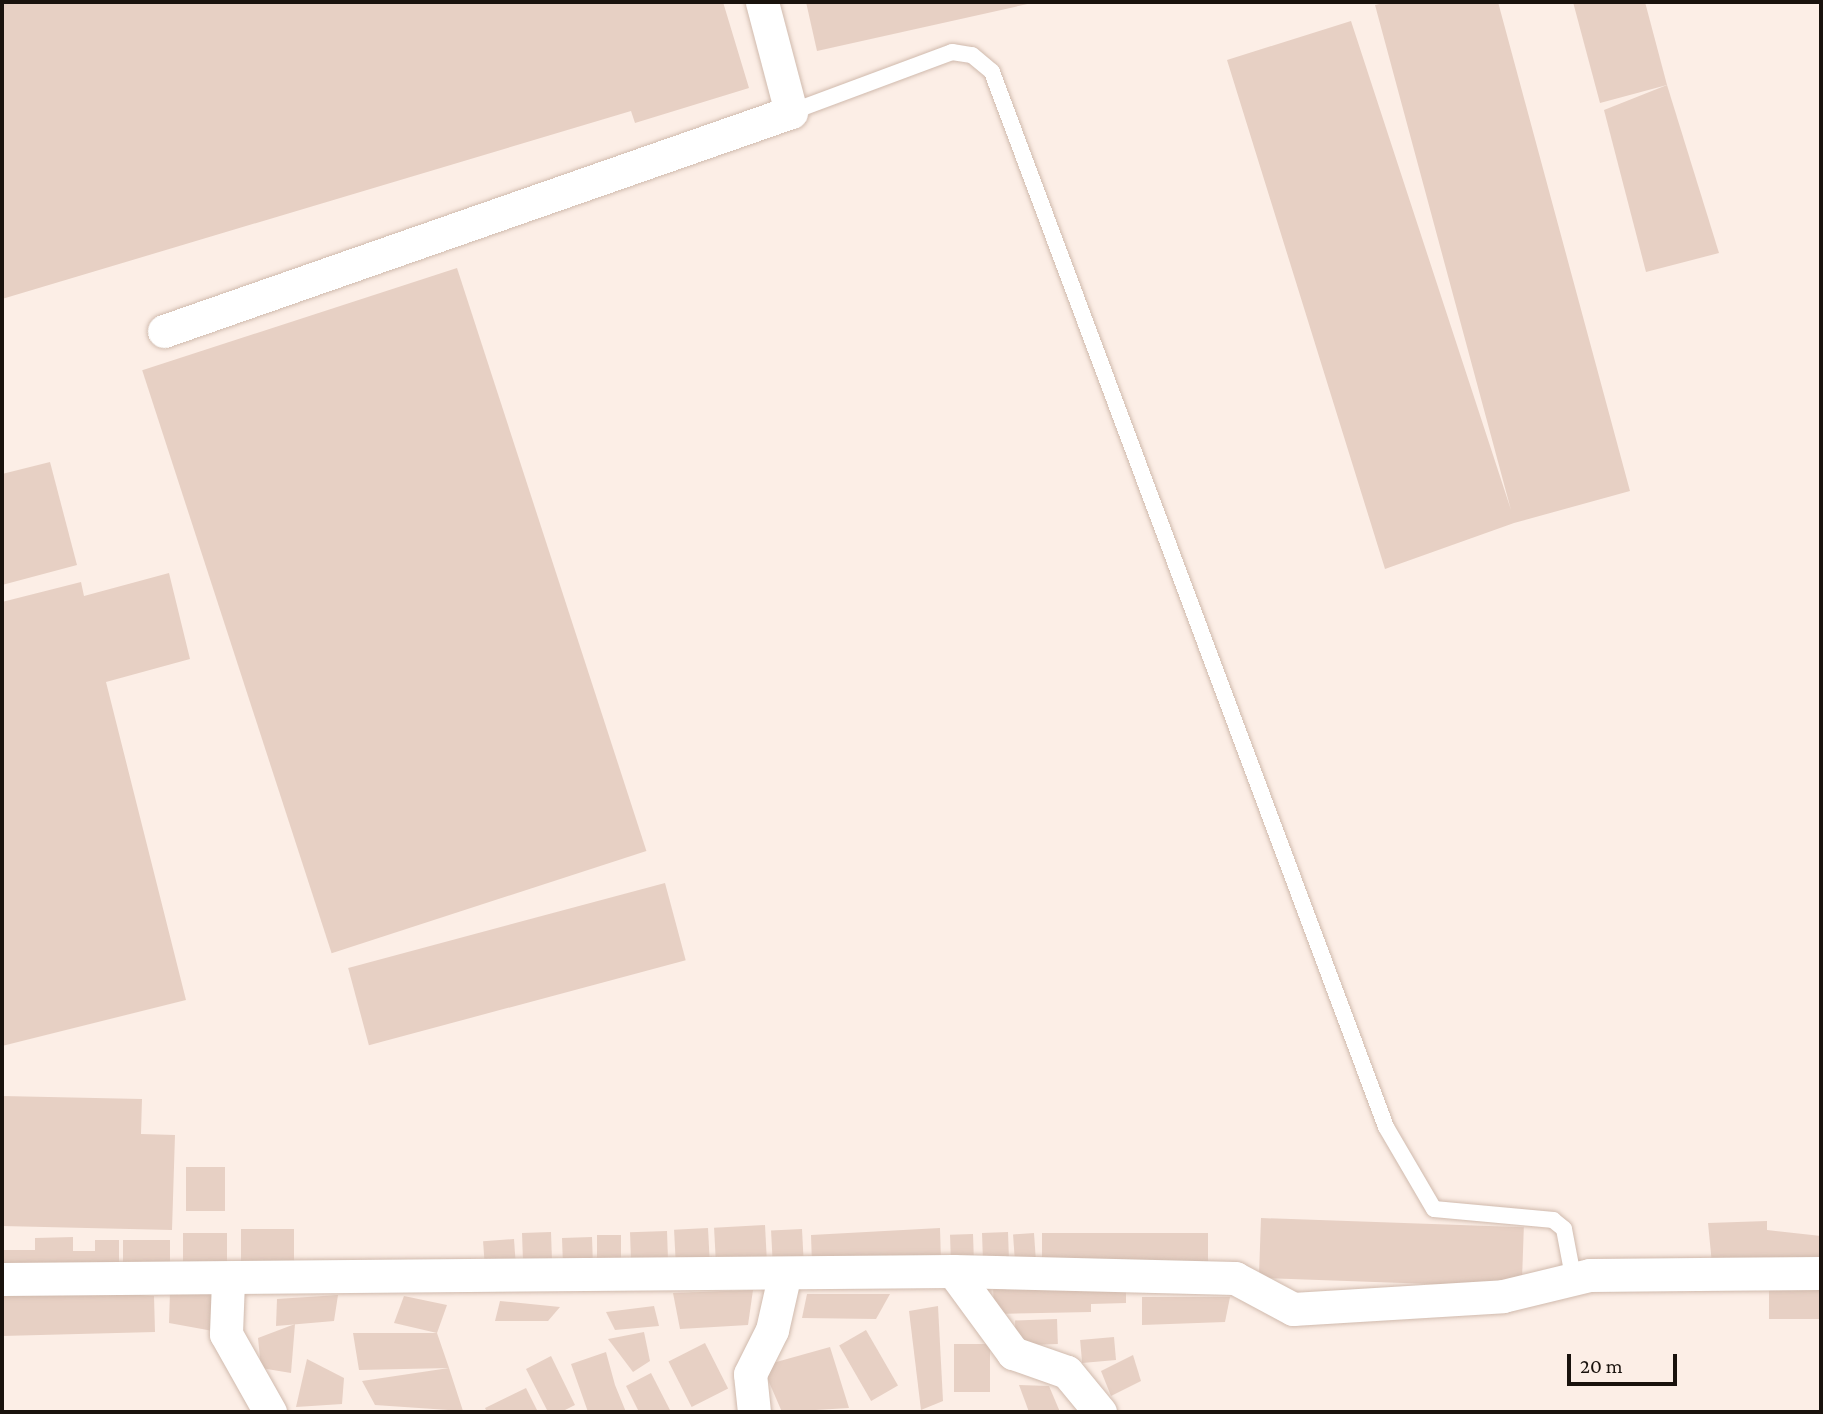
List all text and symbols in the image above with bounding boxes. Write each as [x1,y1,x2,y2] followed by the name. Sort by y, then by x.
[1571,1340,1681,1384] scale bar
[1580,1354,1623,1378] text: 20 m

